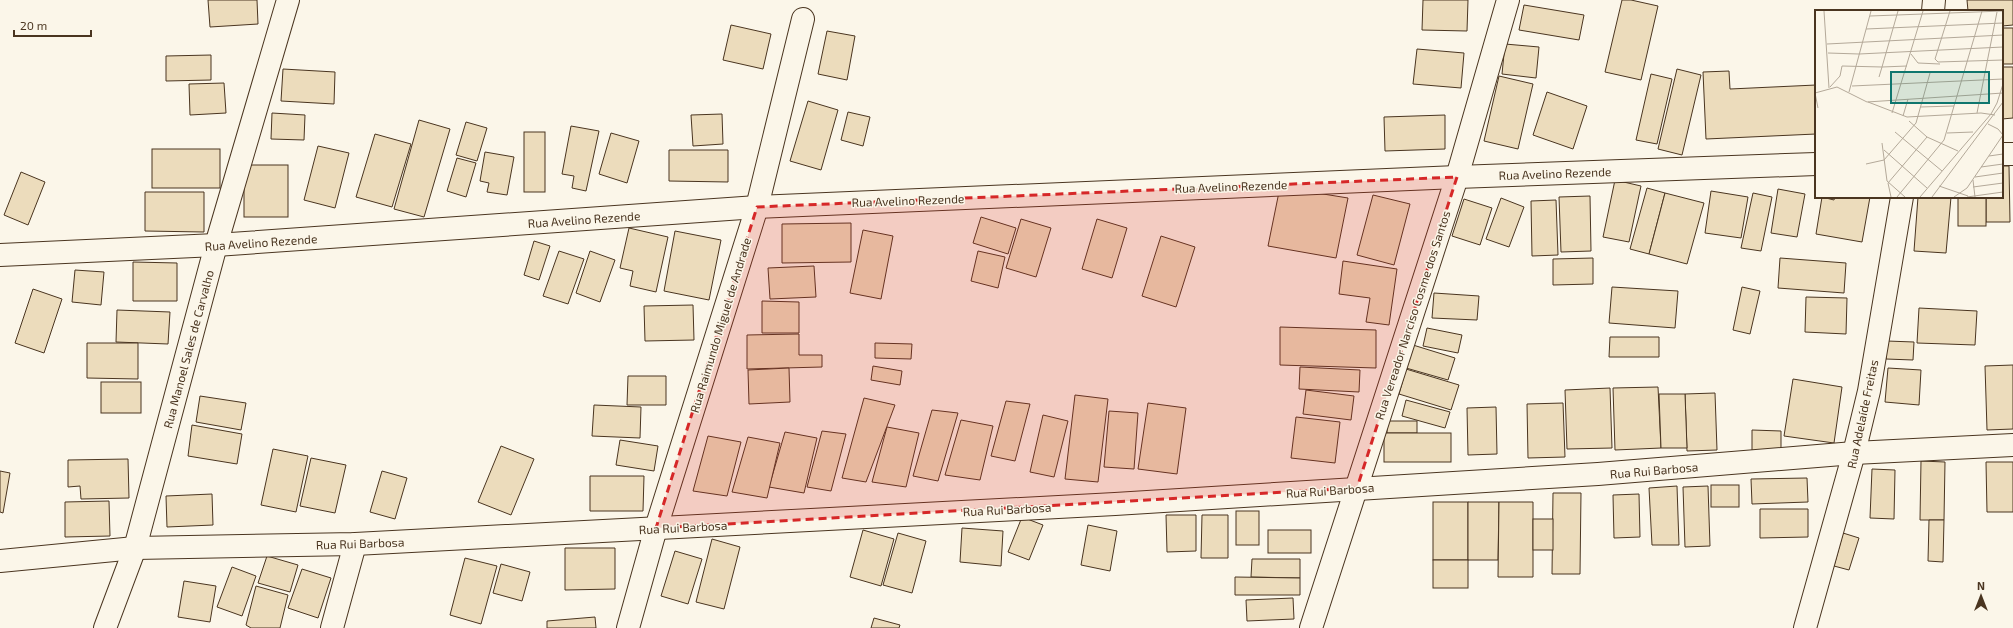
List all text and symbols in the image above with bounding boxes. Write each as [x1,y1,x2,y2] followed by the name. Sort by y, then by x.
[1815,10,2003,198] inset map
[14,12,91,38] scale bar
[20,18,47,32] text: 20 m
[1498,164,1612,182] street label: Rua Avelino Rezende
[1174,177,1288,195] street label: Rua Avelino Rezende
[851,191,965,209] street label: Rua Avelino Rezende
[527,208,641,230] street label: Rua Avelino Rezende
[1372,209,1452,421] street label: Rua Vereador Narciso Cosme dos Santos
[204,231,318,253] street label: Rua Avelino Rezende
[687,236,753,414] street label: Rua Raimundo Miguel de Andrade
[160,268,216,430] street label: Rua Manoel Sales de Carvalho
[1844,358,1880,470] street label: Rua Adelaíde Freitas
[1609,459,1699,481] street label: Rua Rui Barbosa
[1285,480,1375,500] street label: Rua Rui Barbosa
[962,500,1052,518] street label: Rua Rui Barbosa
[638,518,728,536] street label: Rua Rui Barbosa
[315,534,405,552] street label: Rua Rui Barbosa
[1961,576,2001,616] north arrow
[1977,579,1985,592] text: N

